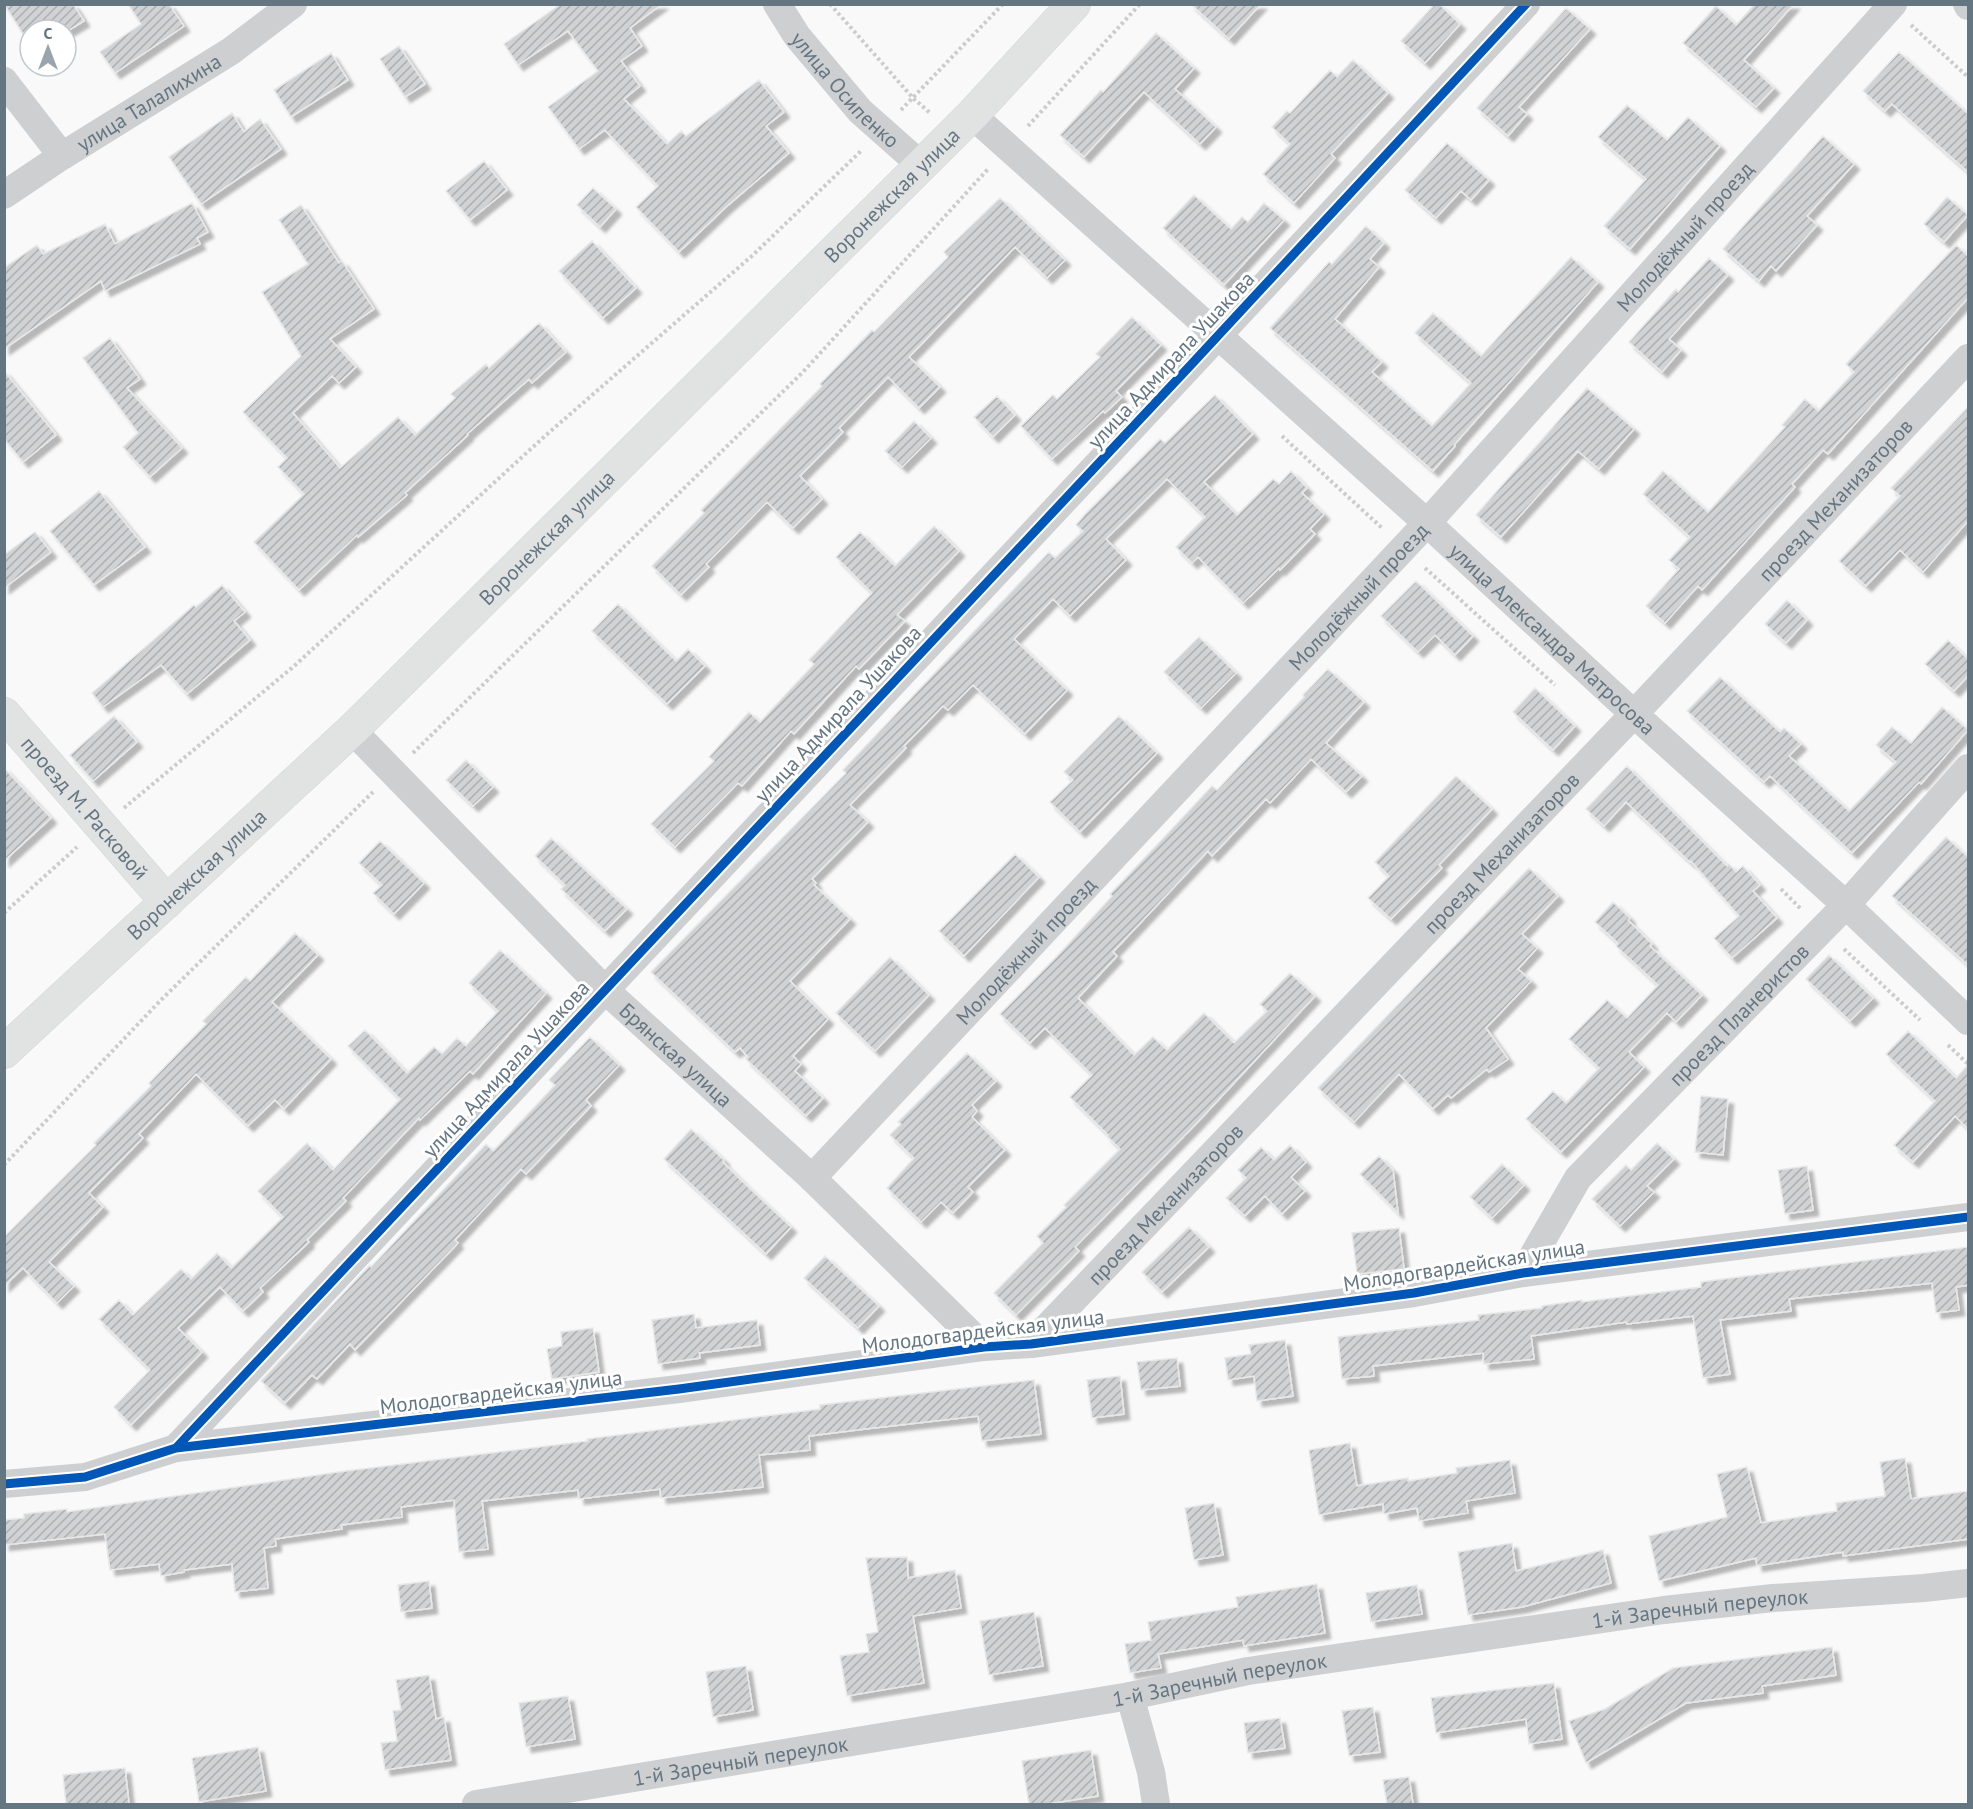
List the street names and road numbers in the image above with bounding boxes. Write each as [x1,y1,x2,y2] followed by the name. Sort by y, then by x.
[785,26,905,153] street label: улица Осипенко
[71,47,226,157] street label: улица Талалихина
[818,122,965,268] street label: Воронежская улица
[1610,155,1759,317] street label: Молодёжный проезд
[1082,266,1260,454] street label: улица Адмирала Ушакова
[1752,412,1918,587] street label: проезд Механизаторов
[473,464,620,610] street label: Воронежская улица
[1282,517,1434,676] street label: Молодёжный проезд
[1444,537,1661,741] street label: улица Александра Матросова
[749,620,927,808] street label: улица Адмирала Ушакова
[16,730,155,885] street label: проезд М. Расковой
[1418,766,1585,939] street label: проезд Механизаторов
[121,803,272,945] street label: Воронежская улица
[950,871,1101,1030] street label: Молодёжный проезд
[1663,937,1815,1091] street label: проезд Планеристов
[417,975,595,1163] street label: улица Адмирала Ушакова
[614,996,738,1113] street label: Брянская улица
[1081,1117,1249,1290] street label: проезд Механизаторов
[1341,1233,1587,1297] street label: Молодогвардейская улица
[860,1303,1106,1359] street label: Молодогвардейская улица
[378,1364,624,1420] street label: Молодогвардейская улица
[1590,1582,1809,1634] street label: 1-й Заречный переулок
[1110,1646,1328,1712] street label: 1-й Заречный переулок
[631,1729,850,1791] street label: 1-й Заречный переулок

